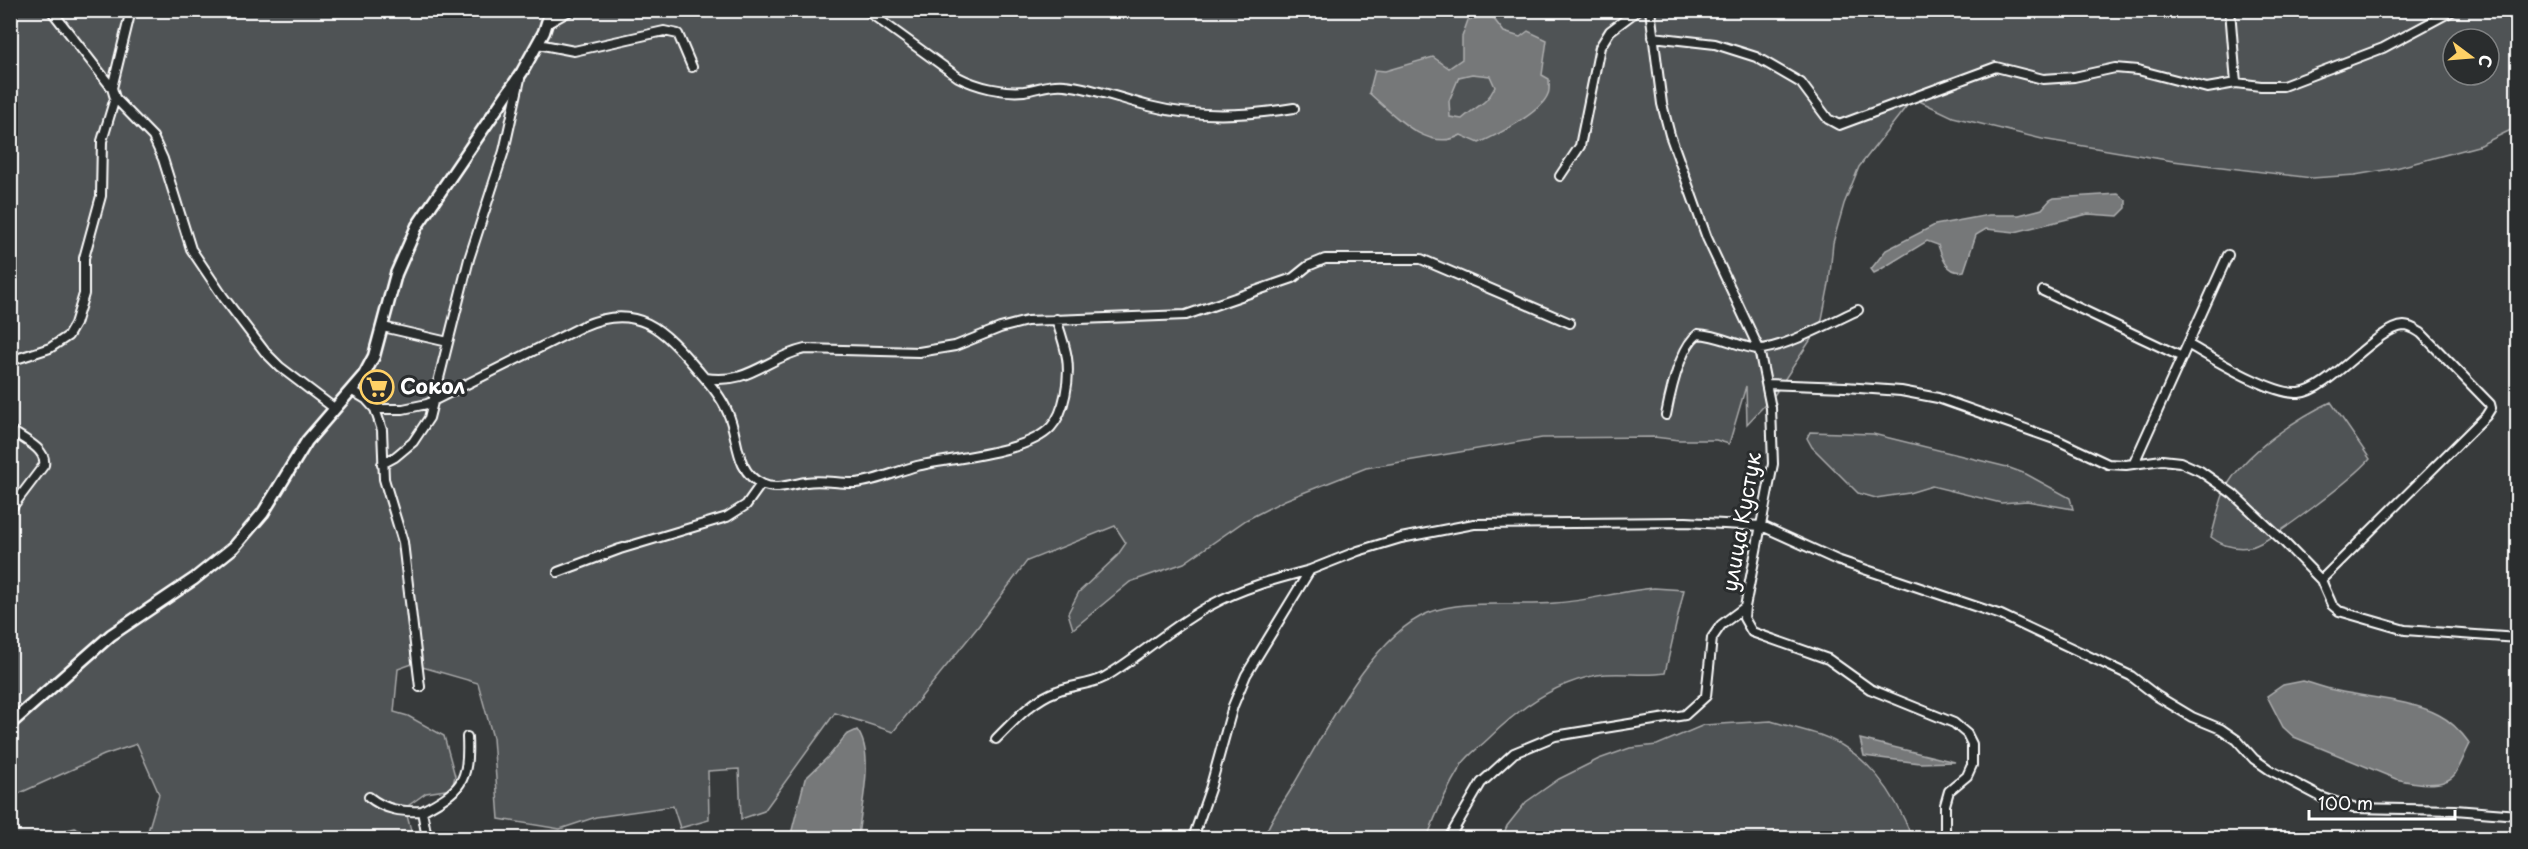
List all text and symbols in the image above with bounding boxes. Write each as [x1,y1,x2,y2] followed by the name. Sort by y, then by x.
[2441,27,2501,87] north arrow
[2473,52,2500,71] text: С
[359,369,395,405] supermarket icon: Сокол
[400,369,466,401] place label: Сокол
[1712,449,1768,594] street label: улица Кустук
[2309,783,2454,821] scale bar
[2318,789,2373,816] text: 100 m

